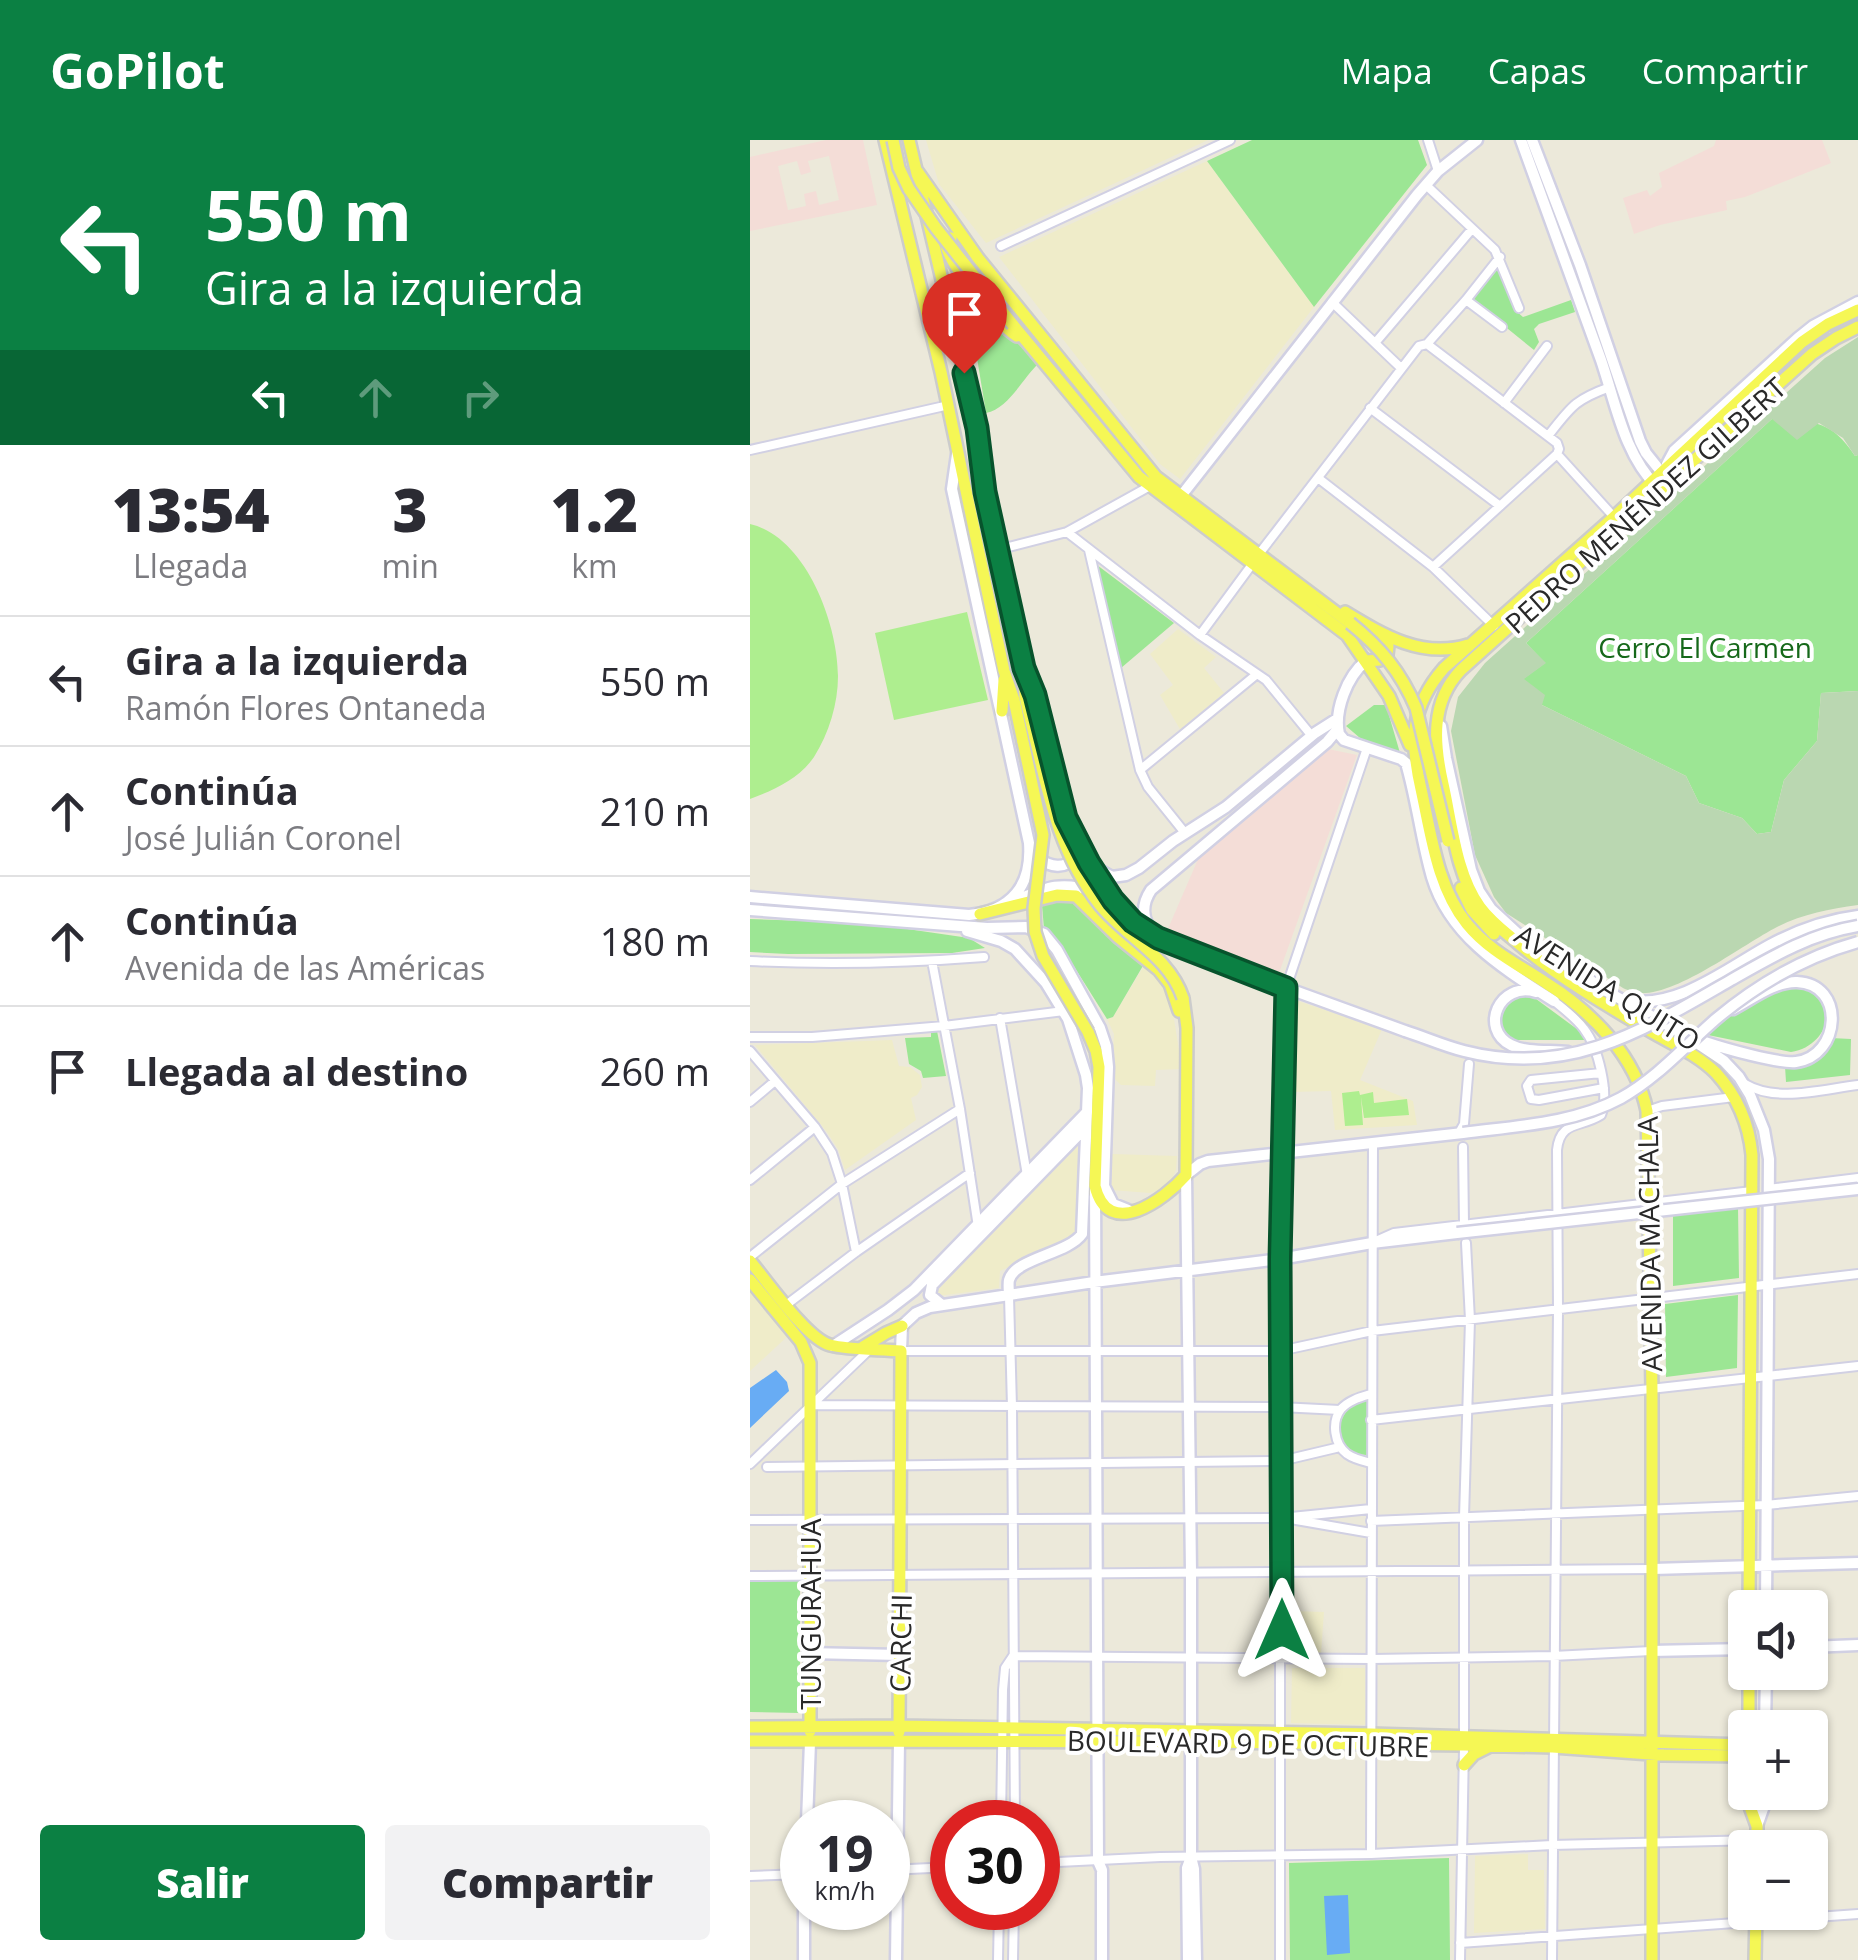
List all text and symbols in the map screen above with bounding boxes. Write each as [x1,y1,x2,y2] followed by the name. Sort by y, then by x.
[50,38,224,103] text: GoPilot
[1341,47,1433,94] text: Mapa
[1488,47,1587,94] text: Capas
[1642,47,1808,94] text: Compartir
[205,166,412,262] text: 550 m
[40,180,170,310] icon: left
[205,257,584,318] text: Gira a la izquierda
[922,271,1007,374] pin
[937,286,992,341] icon: arrive
[1496,368,1794,642] street label: PEDRO MENÉNDEZ GILBERT
[243,370,298,425] icon: left
[348,370,403,425] icon: ahead
[453,370,508,425] icon: right
[112,468,270,550] text: 13:54
[393,468,428,550] text: 3
[551,468,638,550] text: 1.2
[133,544,248,587] text: Llegada
[381,544,439,587] text: min
[571,544,618,587] text: km
[1598,628,1812,666] park label: Cerro El Carmen
[125,634,469,686] text: Gira a la izquierda
[40,654,95,709] icon: left
[600,655,710,707] text: 550 m
[125,686,486,729] text: Ramón Flores Ontaneda
[125,764,299,816] text: Continúa
[40,784,95,839] icon: ahead
[600,785,710,837] text: 210 m
[125,816,402,859] text: José Julián Coronel
[125,894,299,946] text: Continúa
[40,914,95,969] icon: ahead
[600,915,710,967] text: 180 m
[1508,915,1708,1059] street label: AVENIDA QUITO
[125,946,485,989] text: Avenida de las Américas
[40,1044,95,1099] icon: arrive
[125,1045,468,1097] text: Llegada al destino
[600,1045,710,1097] text: 260 m
[1628,1116,1670,1372] street label: AVENIDA MACHALA
[791,1518,829,1710] street label: TUNGURAHUA
[1230,1578,1334,1682] position arrow
[1728,1590,1828,1930] map controls
[1728,1590,1828,1690] button: sound
[880,1593,920,1693] street label: CARCHI
[1728,1710,1828,1810] button: +
[1067,1721,1429,1765] street label: BOULEVARD 9 DE OCTUBRE
[930,1800,1060,1930] speed limit sign: 30
[816,1819,874,1887] text: 19
[40,1825,365,1940] button: Salir
[385,1825,710,1940] button: Compartir
[1728,1830,1828,1930] button: −
[815,1873,875,1907] text: km/h

